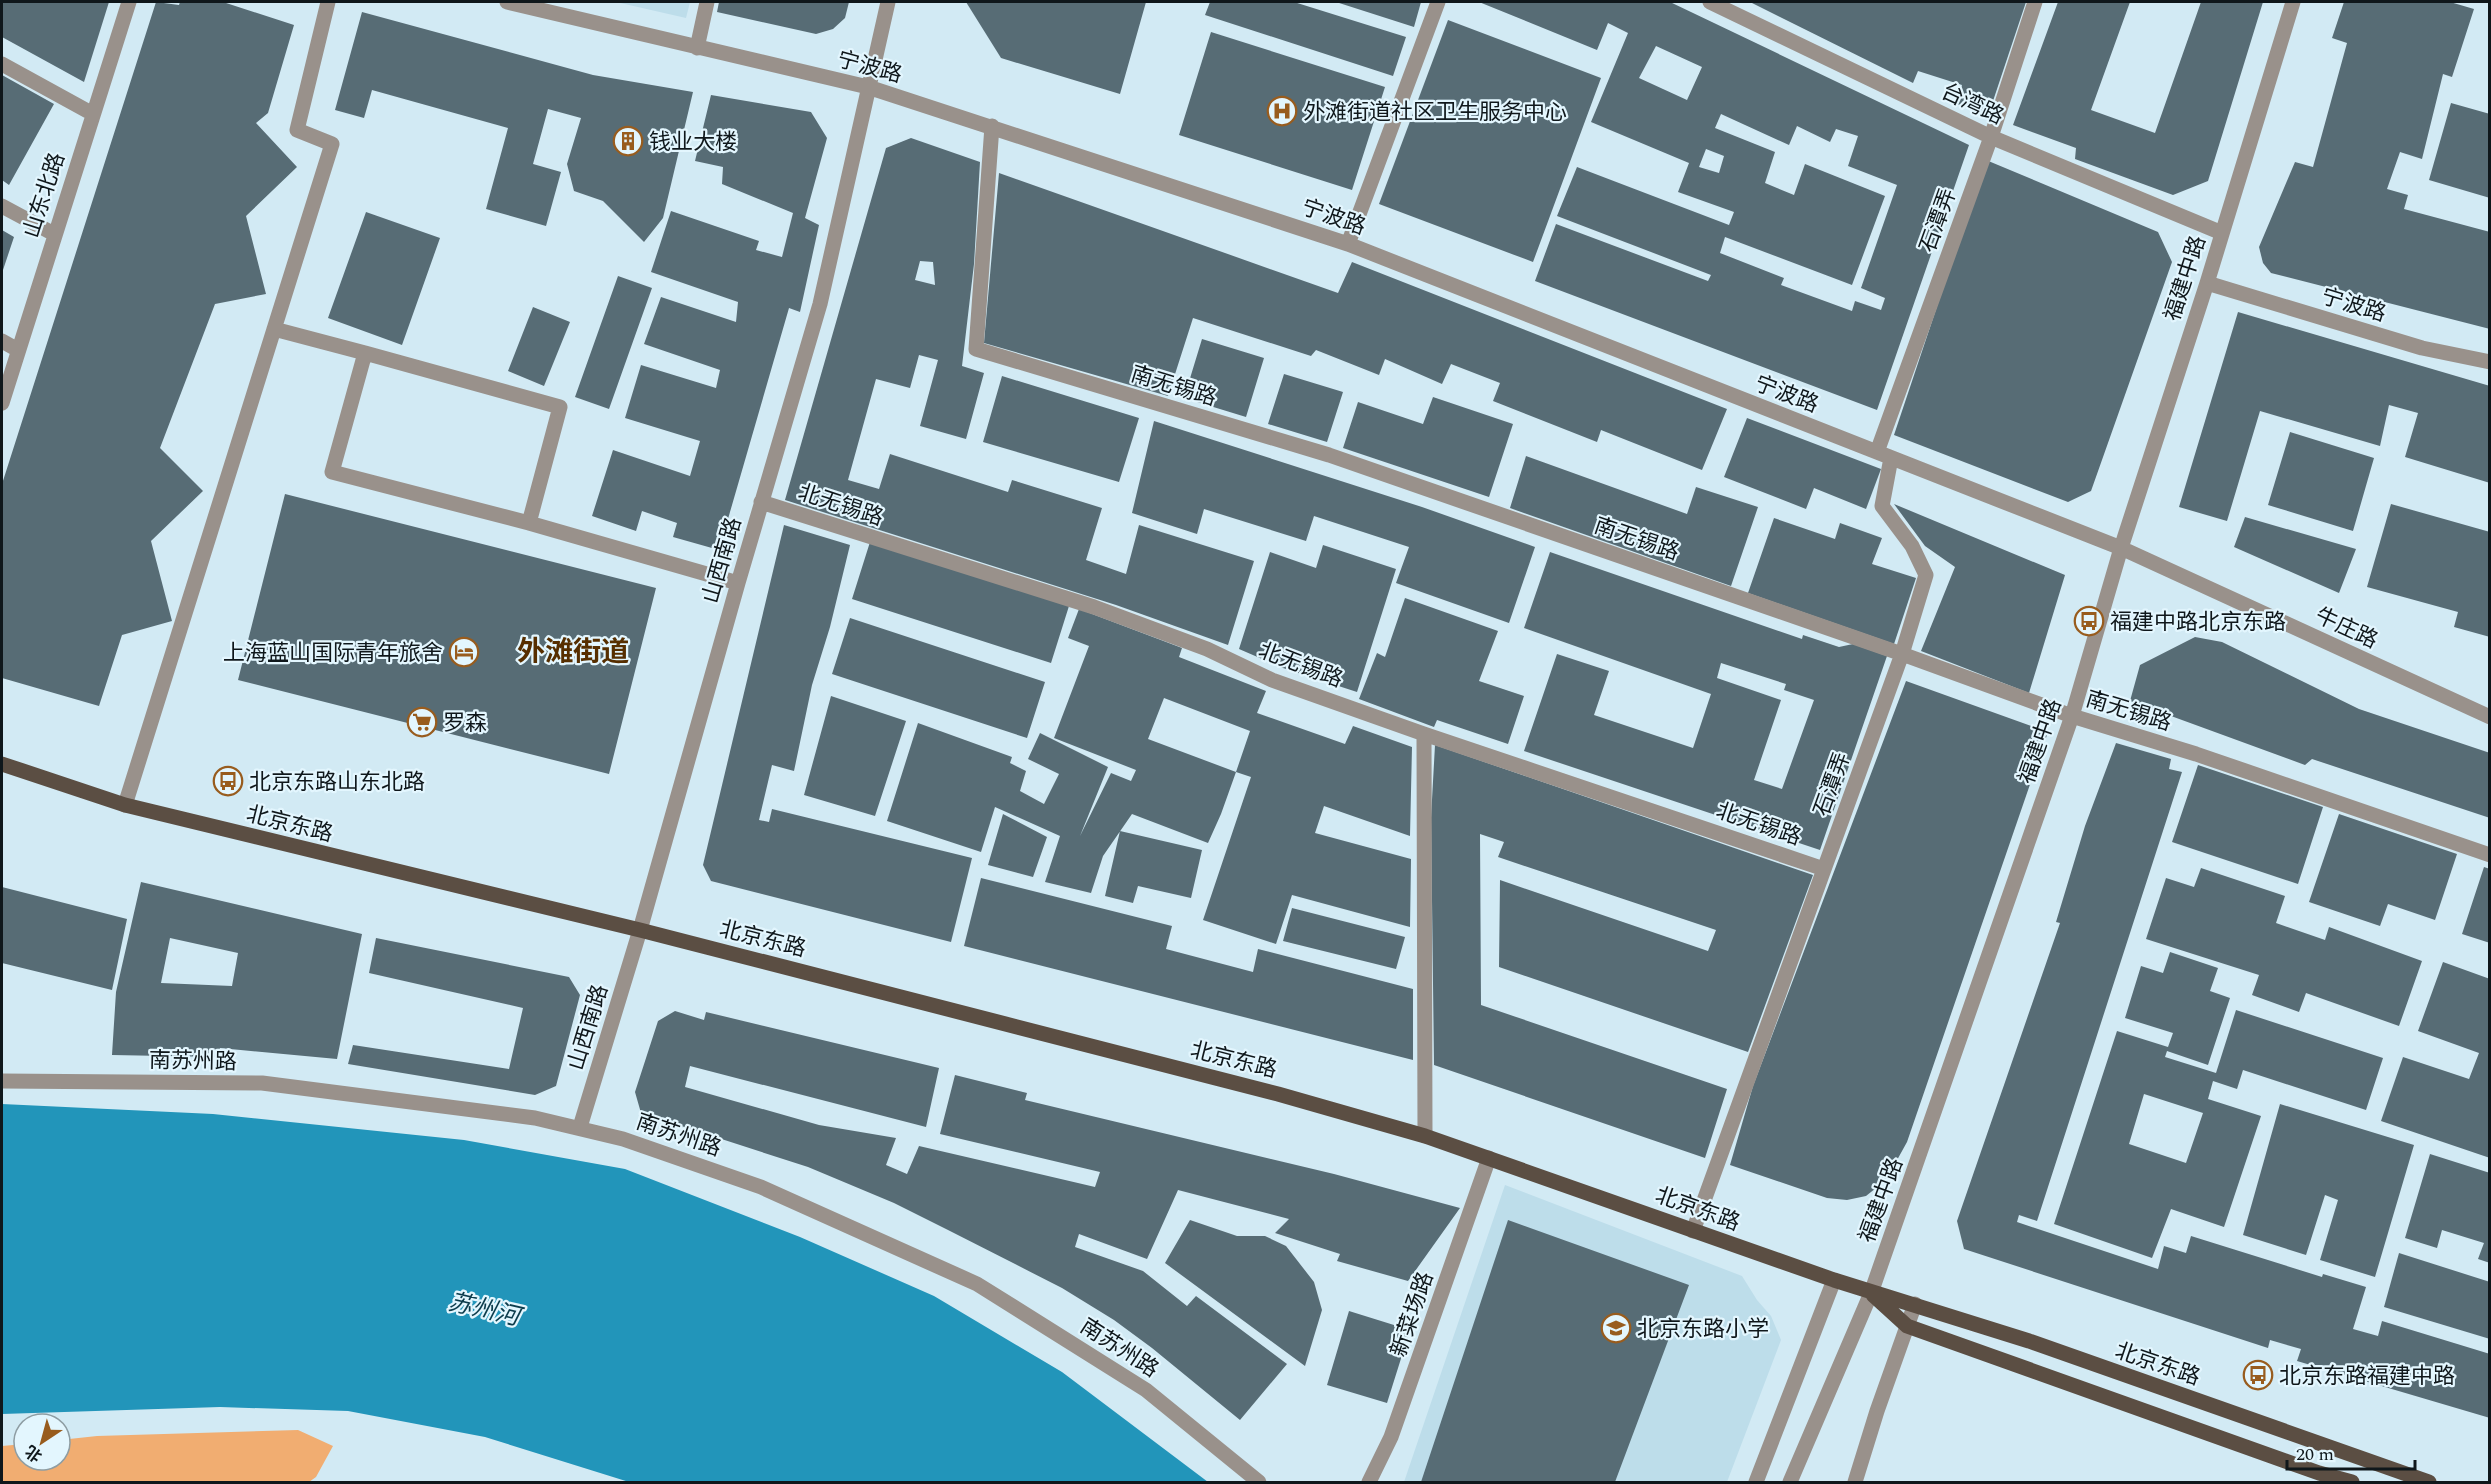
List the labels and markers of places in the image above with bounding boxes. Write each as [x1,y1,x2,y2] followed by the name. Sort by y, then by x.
[1266,95,1298,127] hospital icon: 外滩街道社区卫生服务中心
[1303,96,1567,129] place label: 外滩街道社区卫生服务中心
[612,125,644,157] building icon: 钱业大楼
[649,126,737,159] place label: 钱业大楼
[2073,605,2105,637] bus stop icon: 福建中路北京东路
[2110,606,2286,639] place label: 福建中路北京东路
[448,636,480,668] hotel icon: 上海蓝山国际青年旅舍
[223,637,443,670] place label: 上海蓝山国际青年旅舍
[406,706,438,738] supermarket icon: 罗森
[443,707,487,740] place label: 罗森
[212,765,244,797] bus stop icon: 北京东路山东北路
[249,766,425,799] place label: 北京东路山东北路
[1600,1312,1632,1344] school or university icon: 北京东路小学
[1637,1313,1769,1346] place label: 北京东路小学
[2242,1359,2274,1391] bus stop icon: 北京东路福建中路
[2279,1360,2455,1393] place label: 北京东路福建中路

